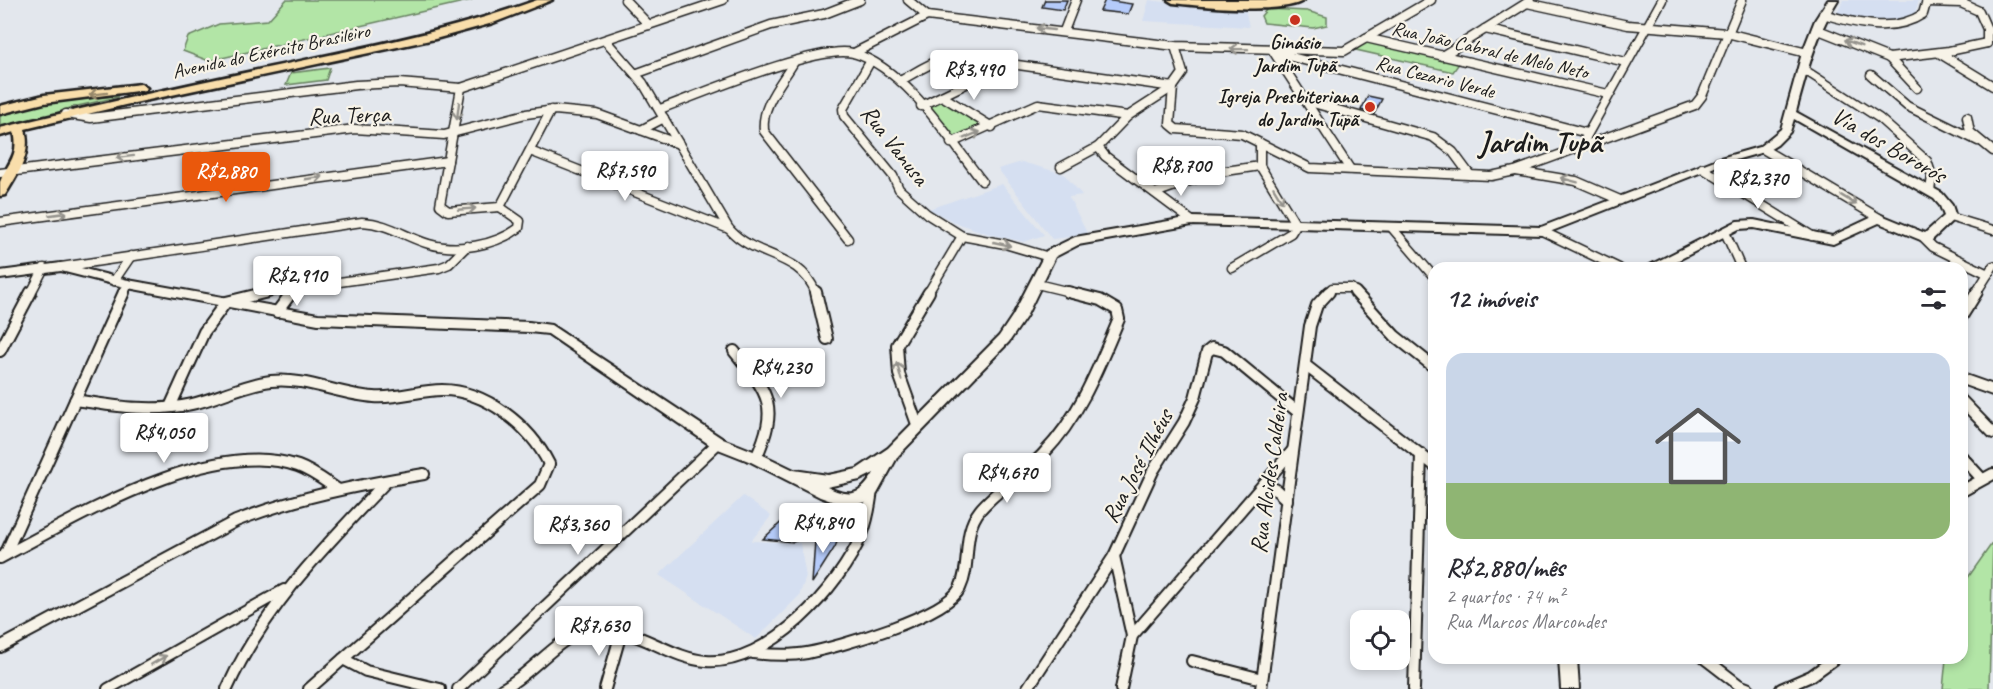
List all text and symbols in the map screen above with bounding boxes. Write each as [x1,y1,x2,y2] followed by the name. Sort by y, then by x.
[1288,13,1302,27] marker: Ginásio Jardim Tupã
[1389,15,1593,85] street label: Rua João Cabral de Melo Neto
[170,18,373,84] street label: Avenida do Exército Brasileiro
[1036,23,1056,34] one-way arrow
[1252,30,1338,78] place label: Ginásio Jardim Tupã
[1844,37,1862,48] one-way arrow
[1230,43,1250,54] one-way arrow
[919,50,1029,101] pin: R$3,490
[1373,50,1499,104] street label: Rua Cezario Verde
[944,57,1004,82] text: R$3,490
[1218,84,1360,132] place label: Igreja Presbiteriana do Jardim Tupã
[88,89,108,100] one-way arrow
[308,99,392,131] street label: Rua Terça
[854,99,937,192] street label: Rua Vanusa
[452,100,463,120] one-way arrow
[1363,100,1377,114] marker: Igreja Presbiteriana do Jardim Tupã
[1827,100,1954,191] street label: Via dos Bororós
[1477,123,1605,161] district label: Jardim Tupã
[962,129,980,140] one-way arrow
[1126,146,1236,197] pin: R$8,700
[570,151,680,202] pin: R$7,590
[116,152,136,163] one-way arrow
[171,152,281,203] pin: R$2,880
[1151,153,1211,178] text: R$8,700
[595,158,655,183] text: R$7,590
[196,159,256,184] text: R$2,880
[1703,159,1813,210] pin: R$2,370
[1728,166,1788,191] text: R$2,370
[303,173,323,184] one-way arrow
[1560,173,1579,185] one-way arrow
[1273,186,1285,203] one-way arrow
[1840,195,1857,207] one-way arrow
[456,204,476,215] one-way arrow
[48,208,67,219] one-way arrow
[992,238,1011,250] one-way arrow
[242,256,352,307] pin: R$2,910
[267,263,327,288] text: R$2,910
[1446,282,1536,315] text: 12 imóveis
[1917,282,1950,315] icon: filters
[726,348,836,399] pin: R$4,230
[751,355,811,380] text: R$4,230
[893,362,904,381] one-way arrow
[1243,389,1295,555] street label: Rua Alcides Caldeira
[1644,392,1752,500] icon: home
[1095,402,1181,528] street label: Rua José Ilhéus
[109,413,219,464] pin: R$4,050
[134,420,194,445] text: R$4,050
[952,453,1062,504] pin: R$4,670
[977,460,1037,485] text: R$4,670
[768,503,878,554] pin: R$4,840
[523,505,633,556] pin: R$3,360
[793,510,853,535] text: R$4,840
[548,512,608,537] text: R$3,360
[1446,551,1565,584] text: R$2,880/mês
[1446,584,1564,609] text: 2 quartos · 74 m²
[544,606,654,657] pin: R$7,630
[1446,609,1606,634] text: Rua Marcos Marcondes
[1350,610,1410,670] map controls
[1350,610,1410,670] button: locate
[569,613,629,638] text: R$7,630
[150,654,167,666] one-way arrow

